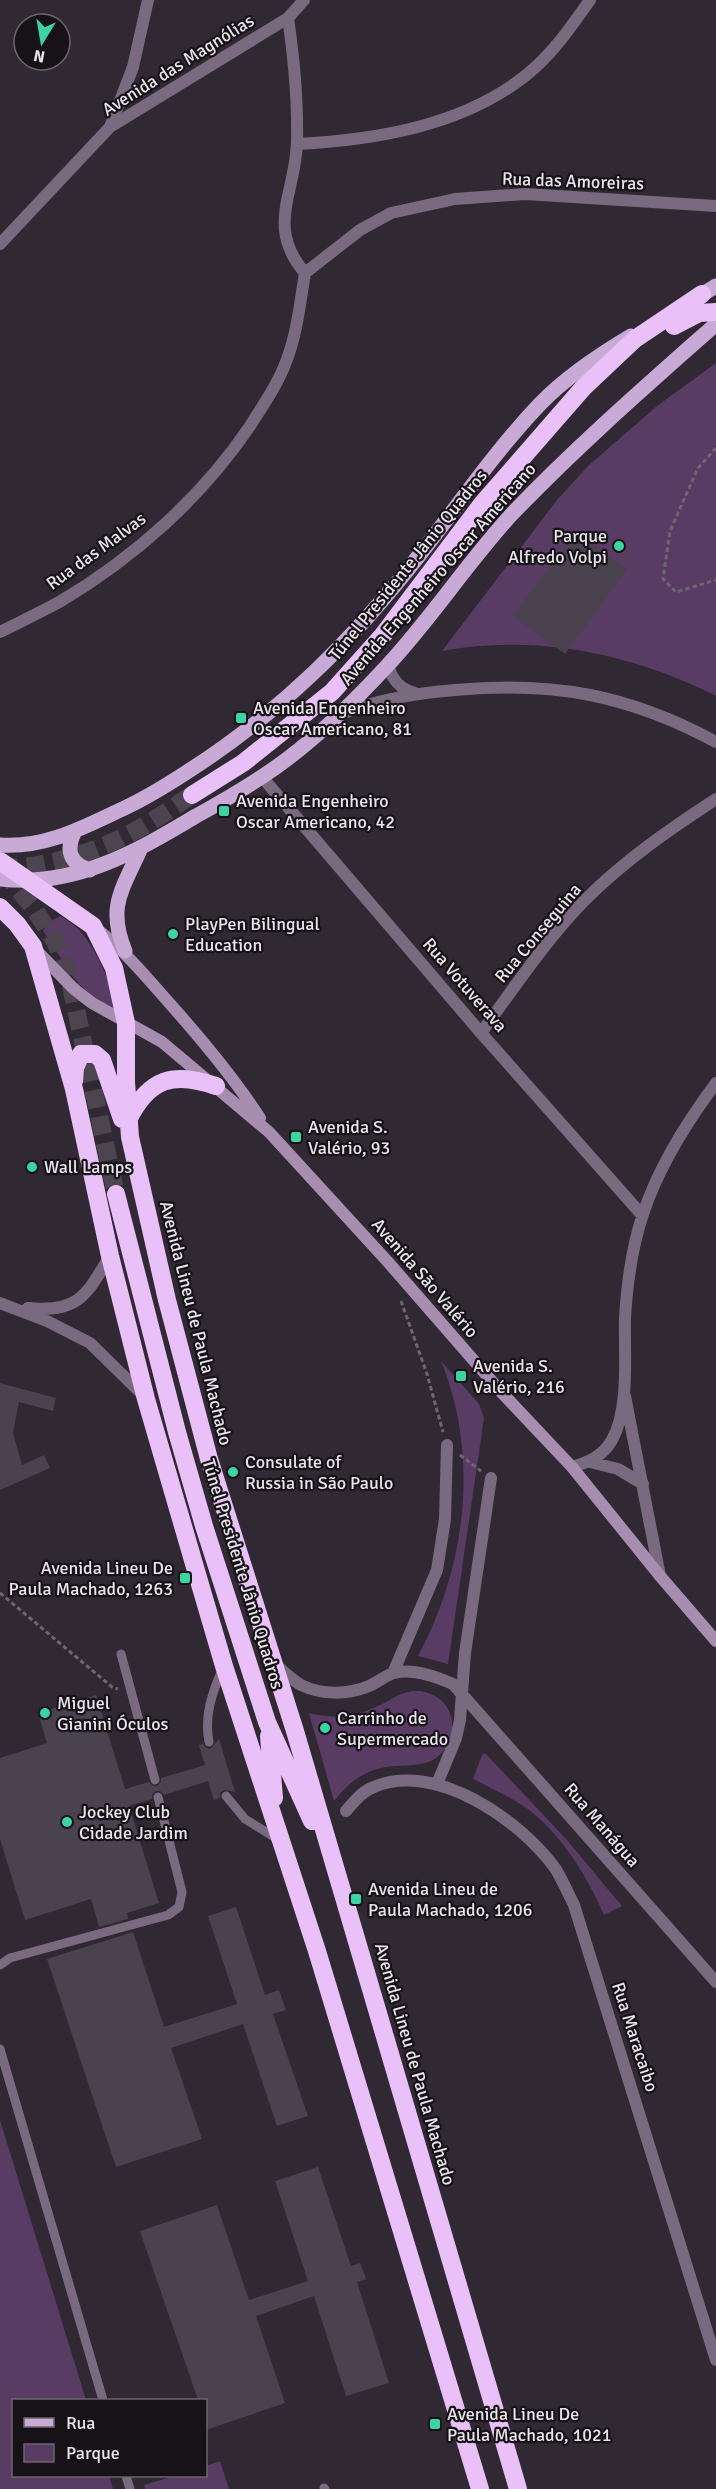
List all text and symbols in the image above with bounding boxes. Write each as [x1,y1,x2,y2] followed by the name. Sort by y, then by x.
[98,9,258,121] street label: Avenida das Magnólias
[12,12,72,72] north arrow
[32,45,47,67] text: N
[502,168,645,194] street label: Rua das Amoreiras
[335,458,541,690] street label: Avenida Engenheiro Oscar Americano
[324,465,492,665] street label: Túnel Presidente Jânio Quadros
[42,507,150,595] street label: Rua das Malvas
[508,525,607,568] place label: Parque Alfredo Volpi
[612,539,626,553] marker: Parque Alfredo Volpi
[253,697,412,740] place label: Avenida Engenheiro Oscar Americano, 81
[234,711,248,725] marker: Avenida Engenheiro Oscar Americano, 81
[236,790,395,833] place label: Avenida Engenheiro Oscar Americano, 42
[217,804,231,818] marker: Avenida Engenheiro Oscar Americano, 42
[490,879,586,987] street label: Rua Conseguina
[185,913,320,956] place label: PlayPen Bilingual Education
[166,927,180,941] marker: PlayPen Bilingual Education
[418,933,512,1037] street label: Rua Votuverava
[308,1116,390,1159] place label: Avenida S. Valério, 93
[289,1130,303,1144] marker: Avenida S. Valério, 93
[44,1156,132,1178] place label: Wall Lamps
[25,1160,39,1174] marker: Wall Lamps
[155,1199,237,1447] street label: Avenida Lineu de Paula Machado
[367,1214,483,1342] street label: Avenida São Valério
[473,1355,565,1398] place label: Avenida S. Valério, 216
[454,1369,468,1383] marker: Avenida S. Valério, 216
[245,1451,393,1494] place label: Consulate of Russia in São Paulo
[197,1456,289,1692] street label: Túnel Presidente Jânio Quadros
[226,1465,240,1479] marker: Consulate of Russia in São Paulo
[8,1557,173,1600] place label: Avenida Lineu De Paula Machado, 1263
[178,1571,192,1585] marker: Avenida Lineu De Paula Machado, 1263
[57,1692,169,1735] place label: Miguel Gianini Óculos
[38,1706,52,1720] marker: Miguel Gianini Óculos
[337,1707,448,1750] place label: Carrinho de Supermercado
[318,1721,332,1735] marker: Carrinho de Supermercado
[559,1778,645,1872] street label: Rua Manágua
[79,1801,188,1844] place label: Jockey Club Cidade Jardim
[60,1815,74,1829] marker: Jockey Club Cidade Jardim
[368,1878,533,1921] place label: Avenida Lineu de Paula Machado, 1206
[349,1892,363,1906] marker: Avenida Lineu de Paula Machado, 1206
[370,1940,460,2188] street label: Avenida Lineu de Paula Machado
[607,1979,663,2095] street label: Rua Maracaibo
[12,2399,207,2477] legend
[447,2403,612,2446] place label: Avenida Lineu De Paula Machado, 1021
[66,2412,95,2434] text: Rua
[428,2417,442,2431] marker: Avenida Lineu De Paula Machado, 1021
[66,2442,120,2464] text: Parque

